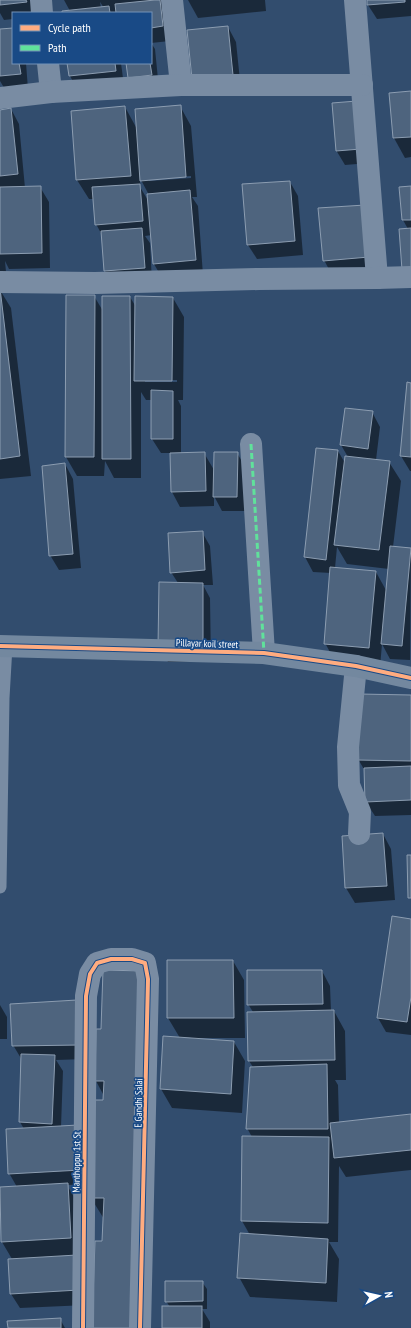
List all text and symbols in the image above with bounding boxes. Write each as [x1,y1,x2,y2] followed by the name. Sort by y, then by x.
[12,12,152,64] legend
[48,20,91,35] text: Cycle path
[48,40,66,55] text: Path
[176,636,239,651] street label: Pillayar koil street
[132,1078,145,1128] street label: E Gandhi Salai
[69,1131,84,1193] street label: Manthoppu 1st St
[359,1276,399,1316] north arrow
[382,1291,396,1299] text: N

